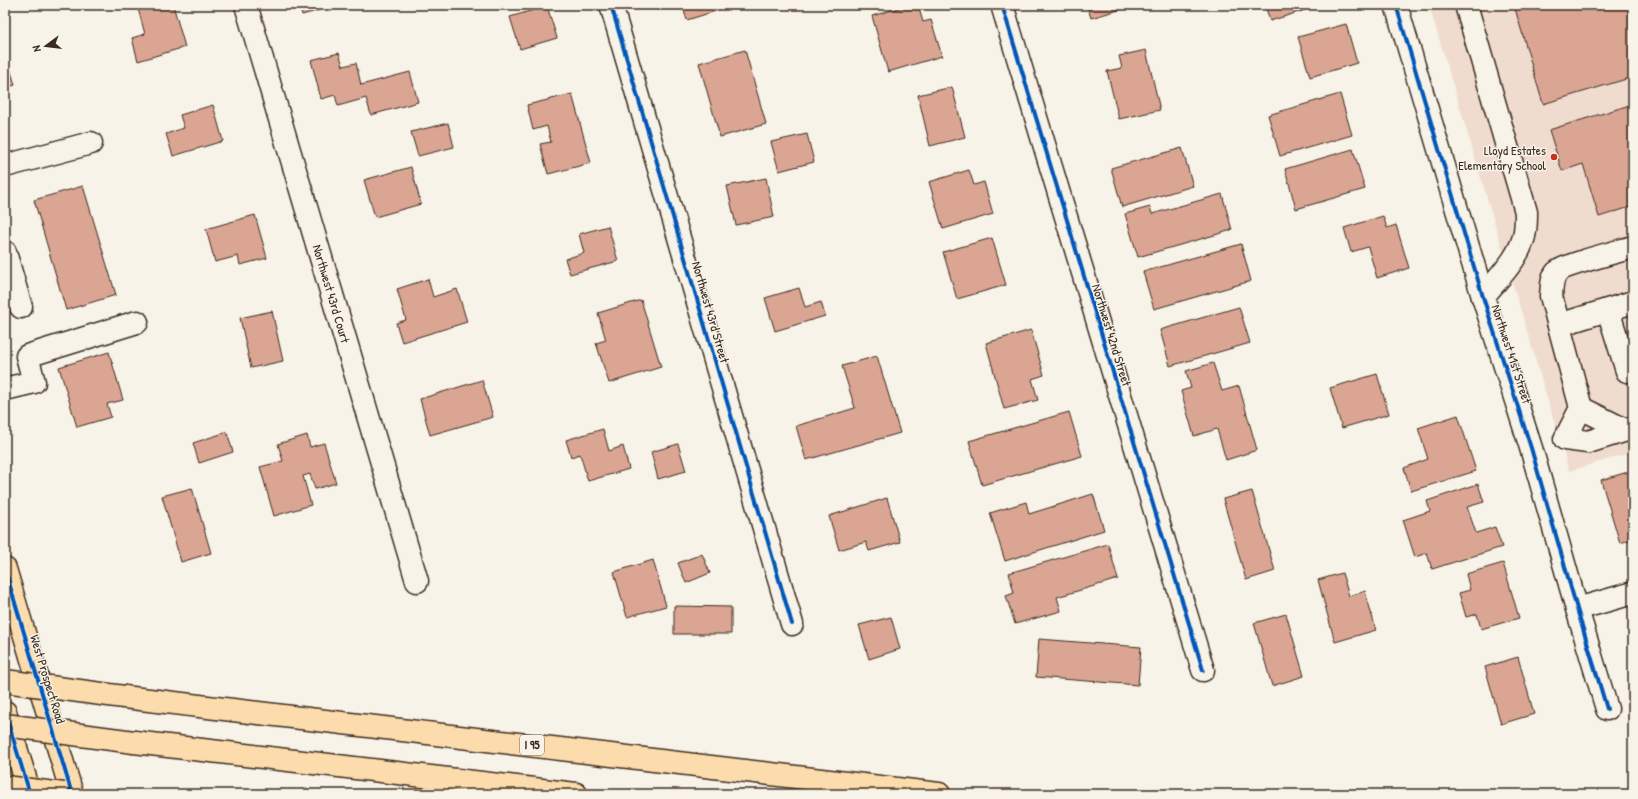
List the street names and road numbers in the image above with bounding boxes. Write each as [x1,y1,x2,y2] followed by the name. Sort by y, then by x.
[309,242,355,345] street label: Northwest 43rd Court
[688,259,734,365] street label: Northwest 43rd Street
[1088,282,1136,389] street label: Northwest 42nd Street
[1488,302,1537,406] street label: Northwest 41st Street
[26,633,70,725] street label: West Prospect Road
[520,735,544,755] road number: I 95

